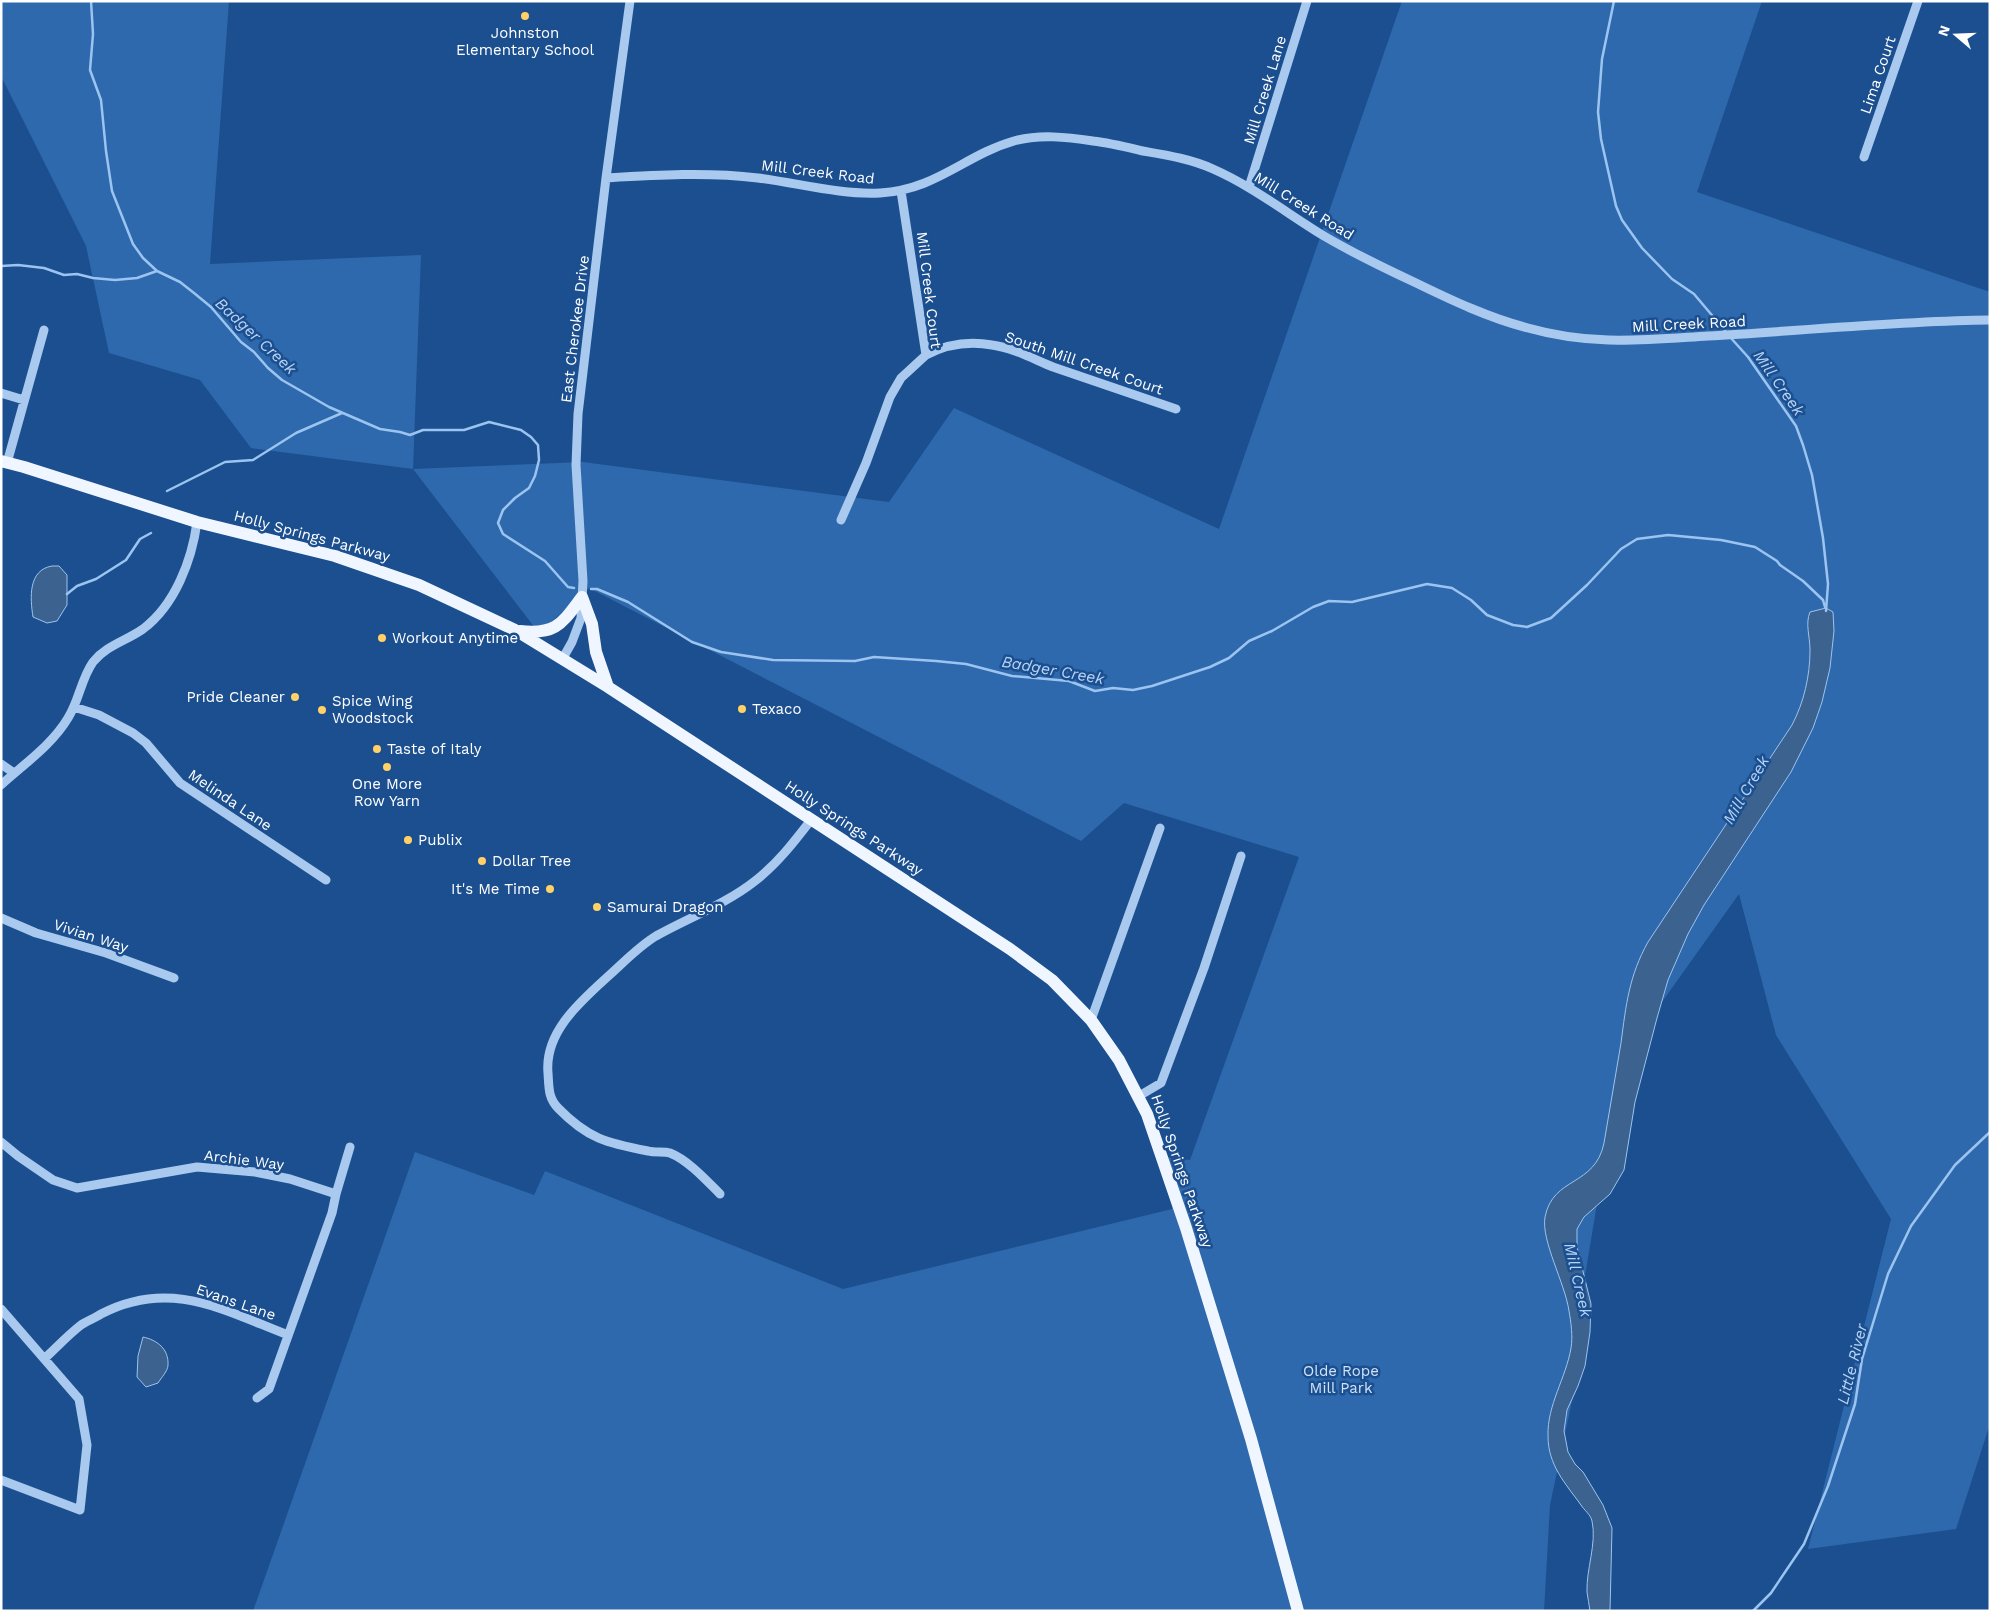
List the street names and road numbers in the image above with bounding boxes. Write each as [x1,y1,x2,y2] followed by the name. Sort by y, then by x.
[1240,33,1290,147] street label: Mill Creek Lane
[1856,33,1900,116] street label: Lima Court
[760,156,876,188] street label: Mill Creek Road
[1251,168,1357,244] street label: Mill Creek Road
[913,230,945,350] street label: Mill Creek Court
[557,254,593,404] street label: East Cherokee Drive
[1632,312,1746,336] street label: Mill Creek Road
[1002,327,1166,399] street label: South Mill Creek Court
[232,506,392,566] street label: Holly Springs Parkway
[185,765,275,835] street label: Melinda Lane
[782,777,927,880] street label: Holly Springs Parkway
[51,915,131,957] street label: Vivian Way
[1147,1092,1217,1250] street label: Holly Springs Parkway
[203,1146,285,1174] street label: Archie Way
[194,1280,278,1324] street label: Evans Lane

